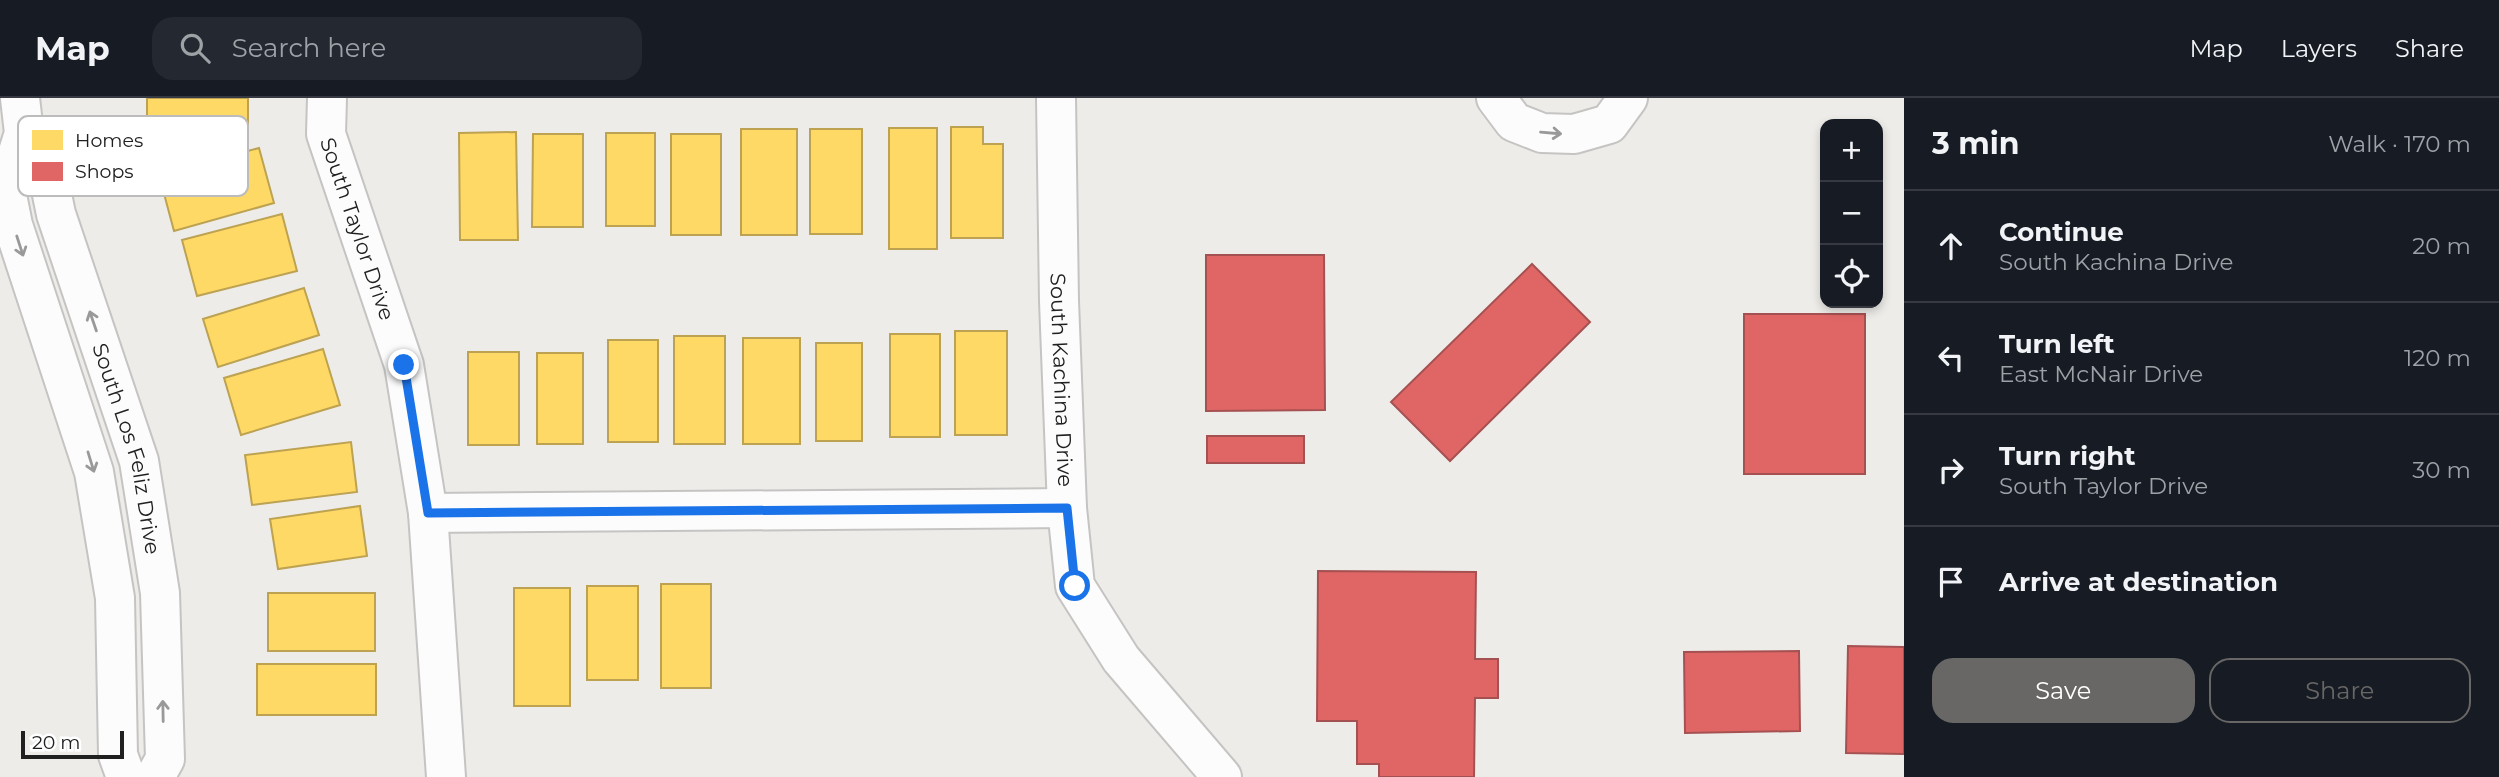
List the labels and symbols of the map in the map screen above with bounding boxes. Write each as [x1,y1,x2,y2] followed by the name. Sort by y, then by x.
[18,116,248,196] legend
[1539,127,1562,140] one-way arrow
[75,129,143,152] text: Homes
[316,134,400,323] street label: South Taylor Drive
[75,160,134,183] text: Shops
[15,234,27,256] one-way arrow
[1046,273,1079,487] street label: South Kachina Drive
[85,311,98,333] one-way arrow
[88,340,166,556] street label: South Los Feliz Drive
[388,349,419,380] route end
[85,451,98,473] one-way arrow
[1059,570,1090,601] route start
[157,700,170,723] one-way arrow
[21,728,124,760] scale bar

